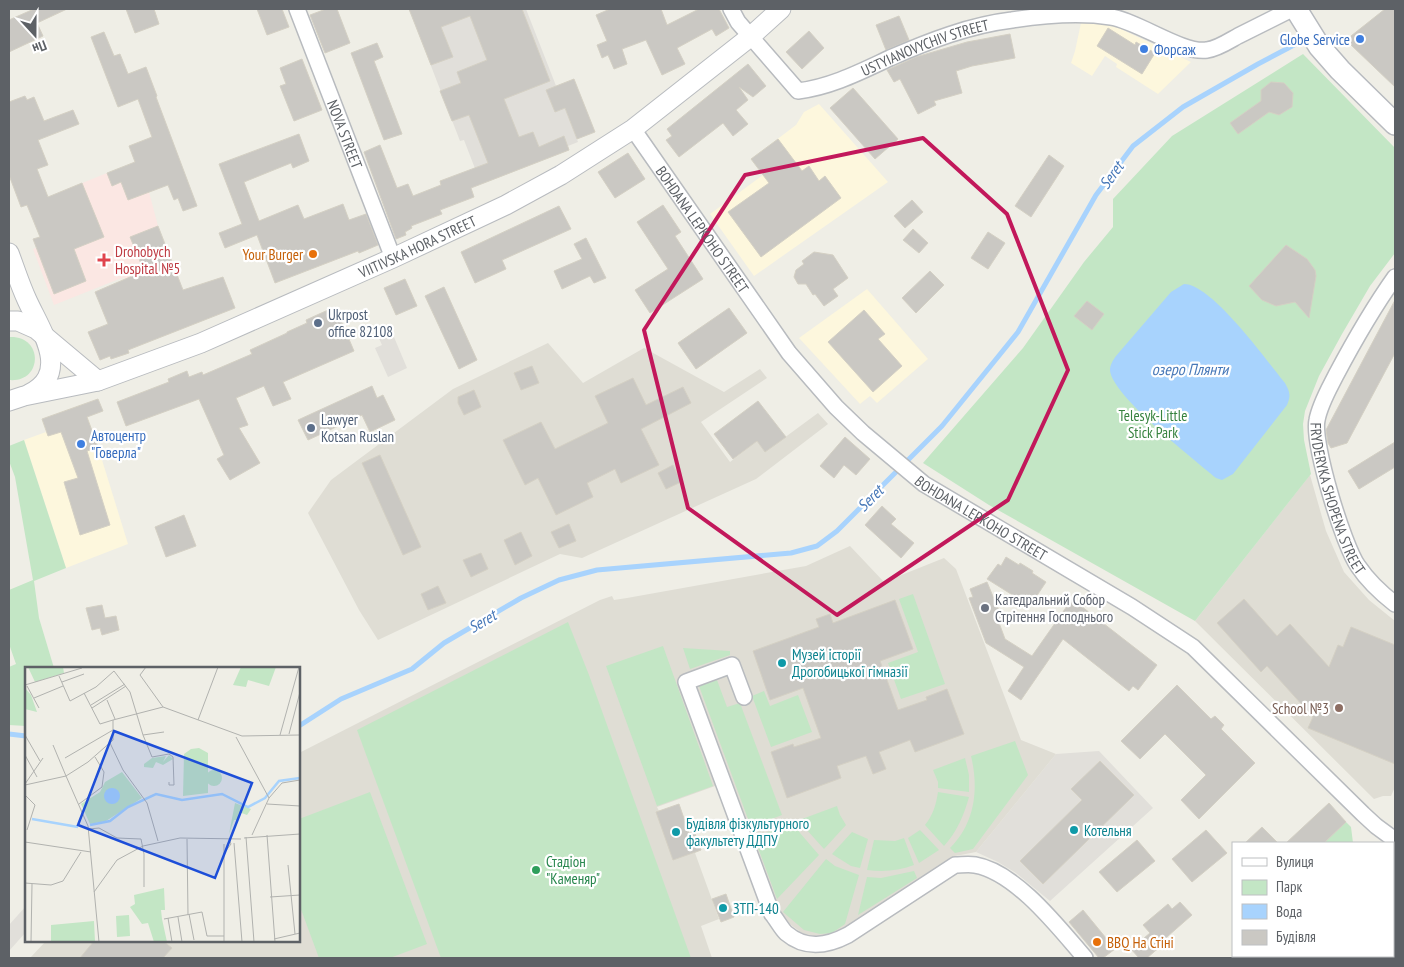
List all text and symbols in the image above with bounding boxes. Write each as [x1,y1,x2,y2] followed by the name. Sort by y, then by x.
[10,10,60,60] north arrow
[858,15,991,80] street label: USTYIANOVYCHIV STREET
[1280,30,1350,49] place label: Globe Service
[1354,33,1366,45] marker: Globe Service
[30,36,49,58] text: Пн
[1154,40,1197,59] place label: Форсаж
[1138,43,1150,55] marker: Форсаж
[323,97,367,171] street label: NOVA STREET
[1094,156,1129,193] water label: Seret
[652,162,754,296] street label: BOHDANA LEPKOHO STREET
[355,211,479,282] street label: VIITIVSKA HORA STREET
[115,242,180,278] place label: Drohobych Hospital №5
[243,245,304,264] place label: Your Burger
[307,248,319,260] marker: Your Burger
[97,253,111,267] marker: Drohobych Hospital №5
[328,305,393,341] place label: Ukrpost office 82108
[312,317,324,329] marker: Ukrpost office 82108
[1152,359,1230,379] water label: озеро Плянти
[1119,406,1187,442] park label: Telesyk-Little Stick Park
[321,410,394,446] place label: Lawyer Kotsan Ruslan
[305,422,317,434] marker: Lawyer Kotsan Ruslan
[1307,422,1370,578] street label: FRYDERYKA SHOPENA STREET
[91,426,146,462] place label: Автоцентр "Говерла"
[75,438,87,450] marker: Автоцентр "Говерла"
[911,471,1051,564] street label: BOHDANA LEPKOHO STREET
[853,480,888,515] water label: Seret
[995,590,1113,626] place label: Катедральний Собор Стрітення Господнього
[979,602,991,614] marker: Катедральний Собор Стрітення Господнього
[464,604,501,637] water label: Seret
[792,645,909,681] place label: Музей історії Дрогобицької гімназії
[776,657,788,669] marker: Музей історії Дрогобицької гімназії
[25,667,300,942] inset map
[1272,699,1329,718] place label: School №3
[1333,702,1345,714] marker: School №3
[686,814,809,850] place label: Будівля фізкультурного факультету ДДПУ
[1084,821,1132,840] place label: Котельня
[1068,824,1080,836] marker: Котельня
[670,826,682,838] marker: Будівля фізкультурного факультету ДДПУ
[1232,842,1394,957] legend
[546,852,600,888] place label: Стадіон "Каменяр"
[1276,852,1314,871] text: Вулиця
[530,864,542,876] marker: Стадіон "Каменяр"
[1276,877,1302,896] text: Парк
[733,899,779,918] place label: ЗТП-140
[717,902,729,914] marker: ЗТП-140
[1276,902,1302,921] text: Вода
[1276,927,1316,946] text: Будівля
[1107,933,1174,952] place label: BBQ На Стіні
[1091,936,1103,948] marker: BBQ На Стіні

